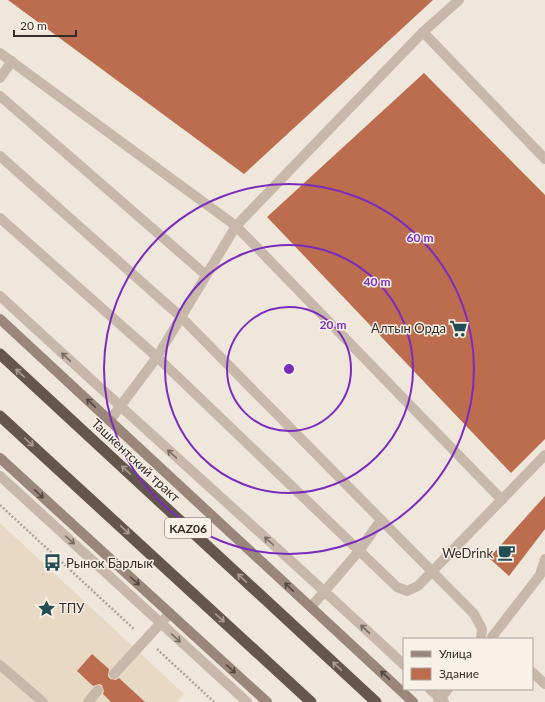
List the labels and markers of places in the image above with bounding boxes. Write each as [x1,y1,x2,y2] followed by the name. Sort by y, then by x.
[449,318,469,338] supermarket icon: Алтын Орда
[371,320,446,336] place label: Алтын Орда
[282,362,296,376] centre of rings
[496,543,516,563] cafe icon: WeDrink
[442,545,493,561] place label: WeDrink
[43,553,63,573] bus stop icon: Рынок Барлык
[66,555,153,571] place label: Рынок Барлык
[36,598,56,618] place icon: ТПУ
[59,600,85,616] place label: ТПУ

